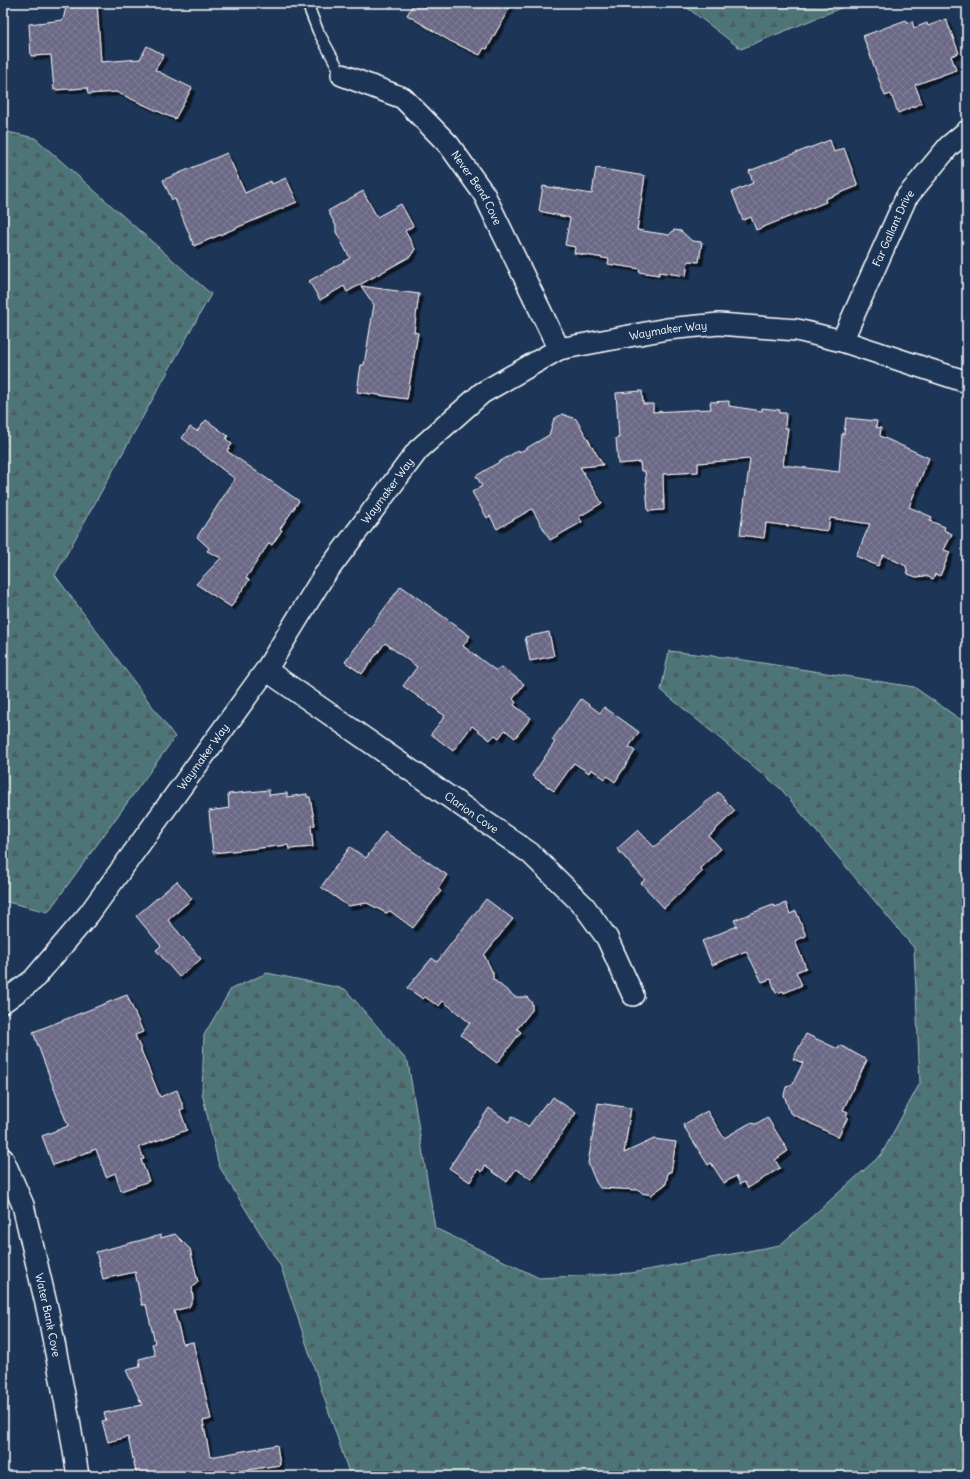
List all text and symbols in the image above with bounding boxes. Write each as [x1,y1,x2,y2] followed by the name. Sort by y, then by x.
[448,148,505,227] street label: Never Bend Cove
[869,187,917,269] street label: Far Gallant Drive
[628,318,708,343] street label: Waymaker Way
[358,455,417,526] street label: Waymaker Way
[174,721,232,793] street label: Waymaker Way
[442,789,501,836] street label: Clarion Cove
[32,1272,64,1358] street label: Water Bank Cove

